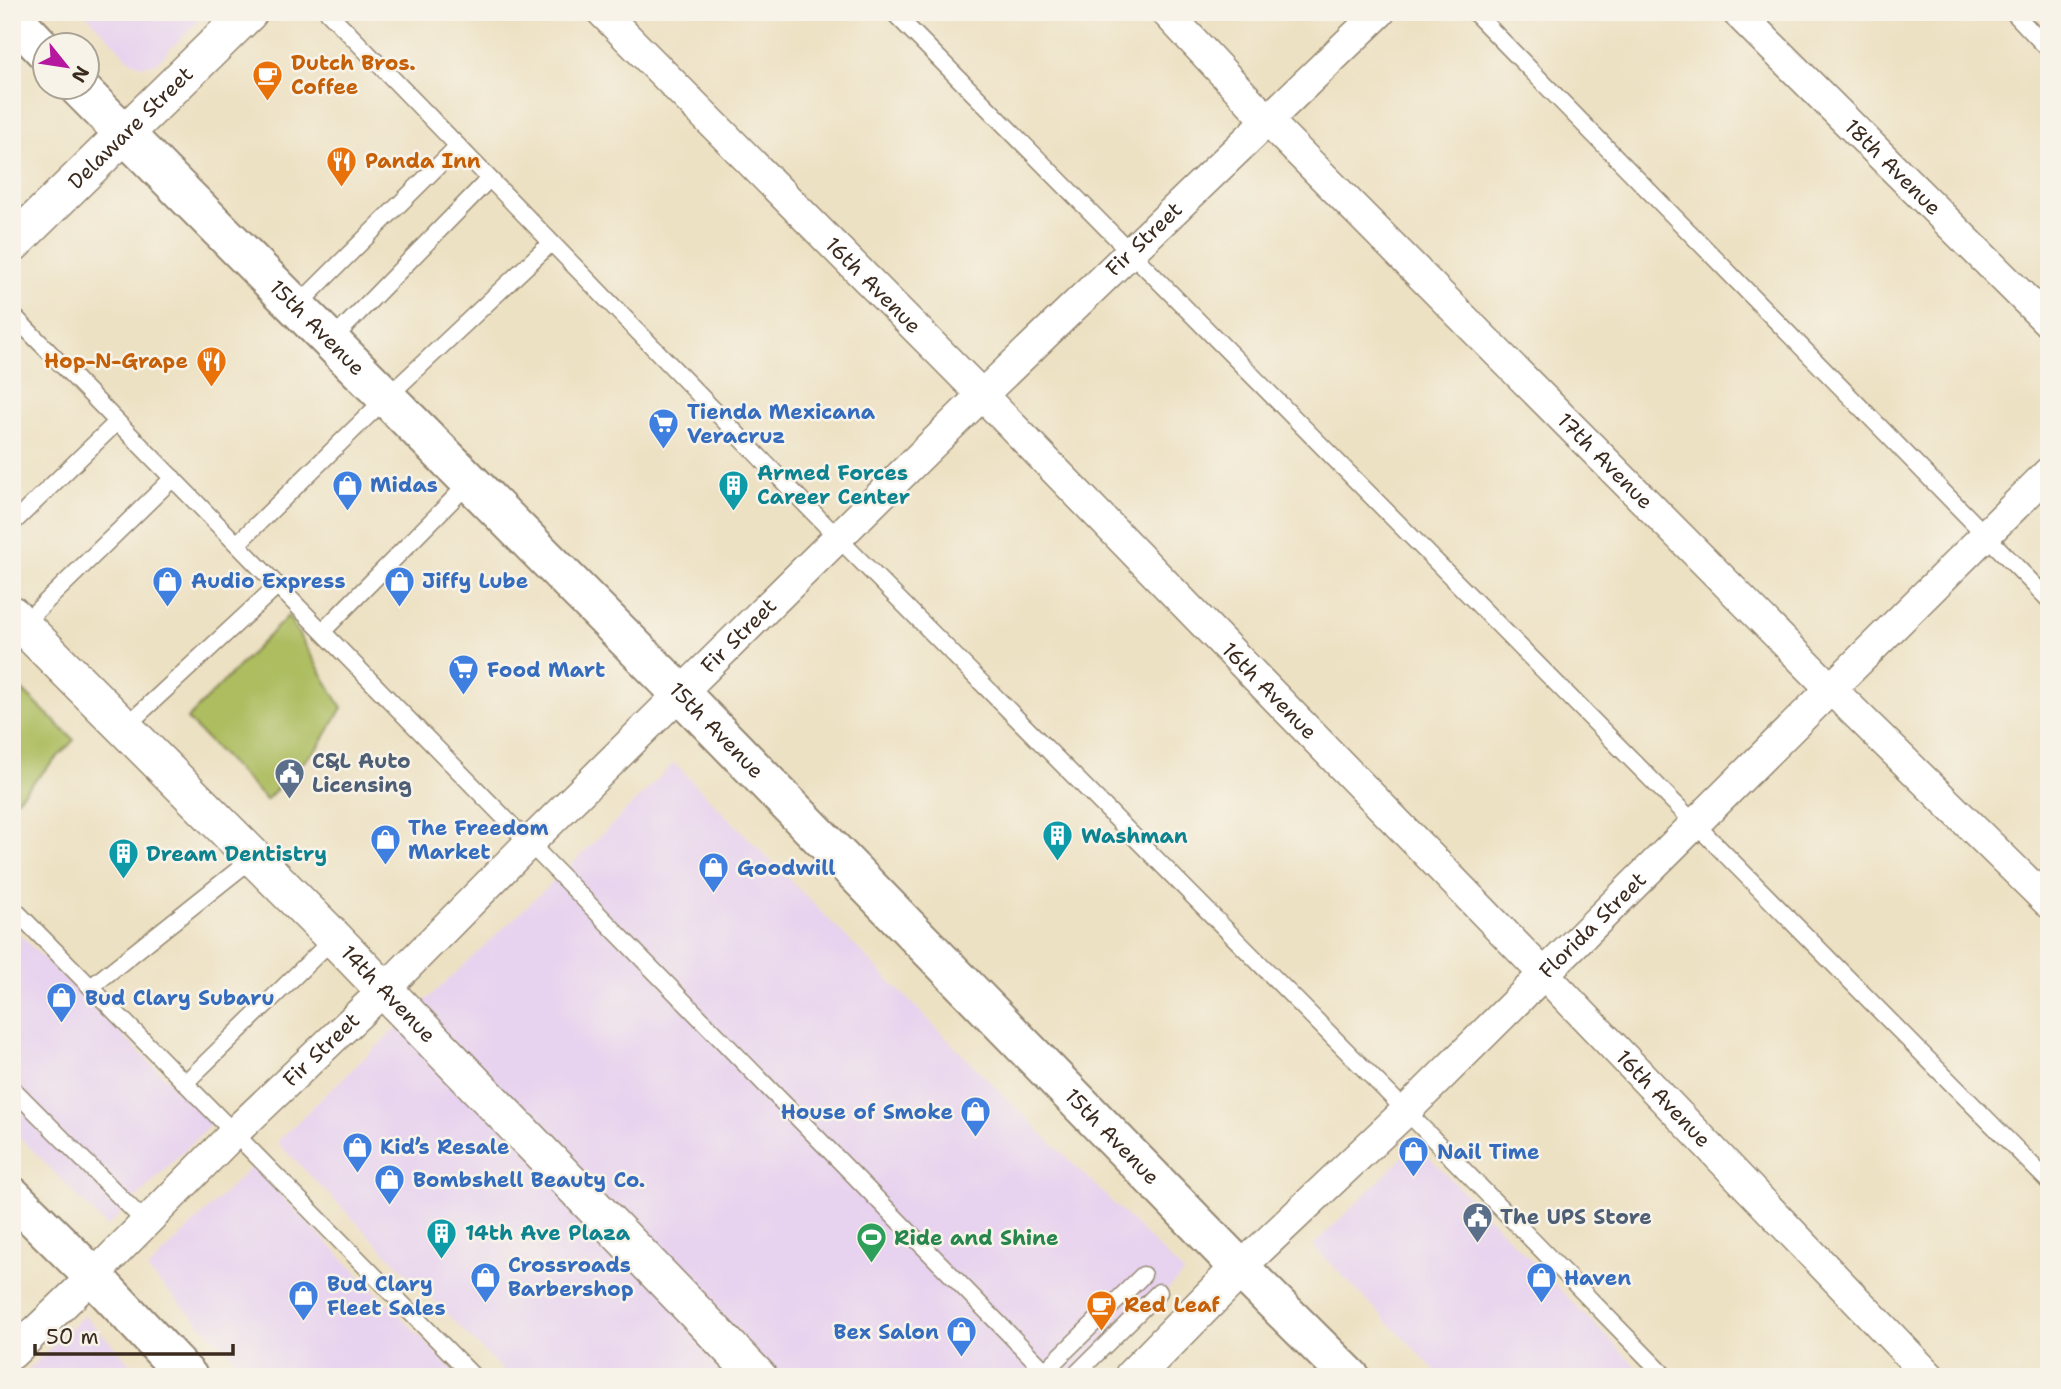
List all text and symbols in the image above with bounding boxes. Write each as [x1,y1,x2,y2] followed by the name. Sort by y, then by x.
[32,32,102,102] north arrow
[291,49,416,101] place label: Dutch Bros. Coffee
[251,58,285,102] cafe icon: Dutch Bros. Coffee
[62,60,199,195] street label: Delaware Street
[66,61,95,87] text: N
[1838,113,1947,222] street label: 18th Avenue
[325,144,359,188] restaurant icon: Panda Inn
[365,147,481,175] place label: Panda Inn
[1100,196,1188,282] street label: Fir Street
[819,231,927,340] street label: 16th Avenue
[263,274,371,382] street label: 15th Avenue
[194,344,228,388] restaurant icon: Hop-N-Grape
[44,347,188,375] place label: Hop-N-Grape
[687,398,876,450] place label: Tienda Mexicana Veracruz
[647,407,681,451] supermarket icon: Tienda Mexicana Veracruz
[1551,407,1659,515] street label: 17th Avenue
[757,459,910,511] place label: Armed Forces Career Center
[330,468,364,512] shop icon: Midas
[717,468,751,512] building icon: Armed Forces Career Center
[370,471,438,499] place label: Midas
[151,564,185,608] shop icon: Audio Express
[382,564,416,608] shop icon: Jiffy Lube
[191,567,346,595] place label: Audio Express
[422,567,528,595] place label: Jiffy Lube
[695,592,783,679] street label: Fir Street
[1216,636,1323,746] street label: 16th Avenue
[447,653,481,697] supermarket icon: Food Mart
[487,656,605,684] place label: Food Mart
[663,676,770,785] street label: 15th Avenue
[312,747,412,799] place label: C&L Auto Licensing
[272,756,306,800] public building icon: C&L Auto Licensing
[408,814,549,866] place label: The Freedom Market
[1041,819,1075,863] building icon: Washman
[1081,822,1188,850] place label: Washman
[368,823,402,867] shop icon: The Freedom Market
[106,837,140,881] building icon: Dream Dentistry
[146,840,327,868] place label: Dream Dentistry
[697,851,731,895] shop icon: Goodwill
[737,854,836,882] place label: Goodwill
[1533,866,1653,985] street label: Florida Street
[334,939,442,1049] street label: 14th Avenue
[45,981,79,1025] shop icon: Bud Clary Subaru
[85,984,275,1012] place label: Bud Clary Subaru
[277,1006,366,1093] street label: Fir Street
[1610,1044,1717,1154] street label: 16th Avenue
[1059,1082,1166,1191] street label: 15th Avenue
[959,1095,993,1139] shop icon: House of Smoke
[781,1098,953,1126] place label: House of Smoke
[340,1130,374,1174] shop icon: Kid’s Resale
[380,1133,510,1161] place label: Kid’s Resale
[1397,1135,1431,1179] shop icon: Nail Time
[1437,1138,1540,1166] place label: Nail Time
[373,1163,407,1207] shop icon: Bombshell Beauty Co.
[413,1166,645,1194] place label: Bombshell Beauty Co.
[1460,1200,1494,1244] public building icon: The UPS Store
[1500,1203,1652,1231] place label: The UPS Store
[425,1216,459,1260] building icon: 14th Ave Plaza
[465,1219,631,1247] place label: 14th Ave Plaza
[854,1221,888,1265] sports icon: Ride and Shine
[894,1224,1059,1252] place label: Ride and Shine
[508,1251,634,1303] place label: Crossroads Barbershop
[468,1260,502,1304] shop icon: Crossroads Barbershop
[1524,1261,1558,1305] shop icon: Haven
[1564,1264,1631,1292] place label: Haven
[327,1270,446,1322] place label: Bud Clary Fleet Sales
[287,1279,321,1323] shop icon: Bud Clary Fleet Sales
[1084,1288,1118,1332] cafe icon: Red Leaf
[1124,1291,1220,1319] place label: Red Leaf
[35,1312,233,1356] scale bar
[945,1315,979,1359] shop icon: Bex Salon
[834,1318,939,1346] place label: Bex Salon
[46,1323,99,1351] text: 50 m

